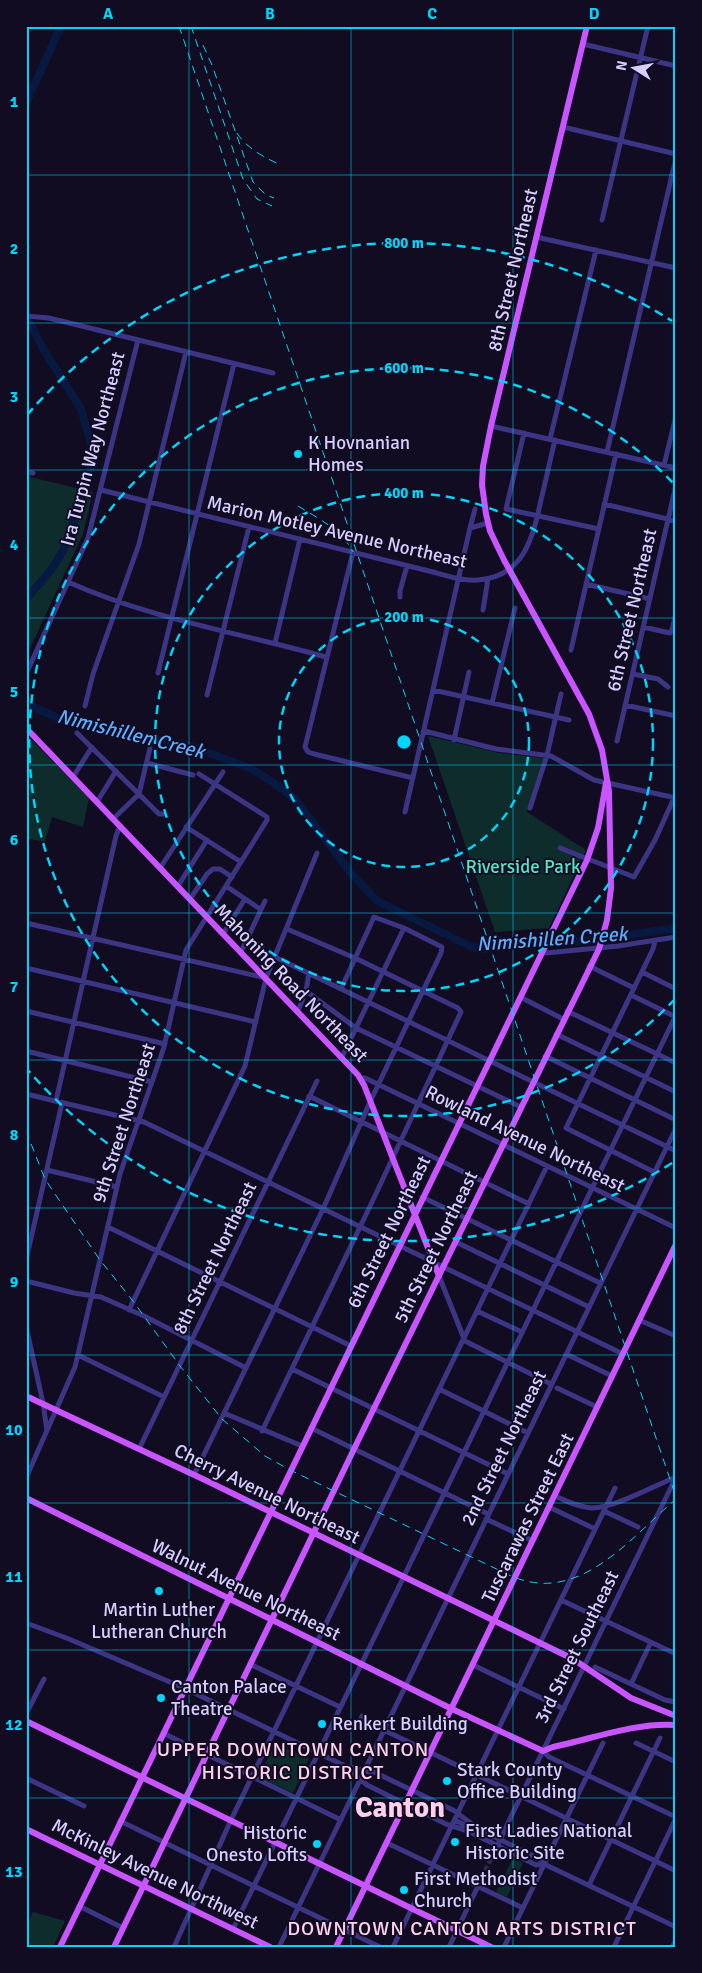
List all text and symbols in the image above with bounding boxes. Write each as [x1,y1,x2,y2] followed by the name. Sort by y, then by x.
[103,4,114,24] text: A
[265,4,275,24] text: B
[427,4,437,24] text: C
[589,4,600,24] text: D
[610,42,660,92] north arrow
[612,59,631,72] text: N
[10,92,19,112] text: 1
[483,186,543,354] street label: 8th Street Northeast
[384,234,424,252] text: 800 m
[10,239,18,259] text: 2
[55,349,131,549] street label: Ira Turpin Way Northeast
[384,359,424,377] text: 600 m
[10,387,18,407] text: 3
[308,431,410,477] place label: K Hovnanian Homes
[292,448,304,460] marker: K Hovnanian Homes
[384,484,424,502] text: 400 m
[205,490,470,574] street label: Marion Motley Avenue Northeast
[602,526,662,694] street label: 6th Street Northeast
[10,535,19,555] text: 4
[384,608,424,626] text: 200 m
[10,682,18,702] text: 5
[55,704,209,765] water label: Nimishillen Creek
[395,733,413,751] centre of rings
[10,830,19,850] text: 6
[465,855,581,879] park label: Riverside Park
[209,899,373,1068] street label: Mahoning Road Northeast
[476,921,630,957] water label: Nimishillen Creek
[10,977,19,997] text: 7
[87,1040,161,1206] street label: 9th Street Northeast
[421,1080,629,1198] street label: Rowland Avenue Northeast
[10,1125,19,1145] text: 8
[342,1152,436,1312] street label: 6th Street Northeast
[389,1167,483,1327] street label: 5th Street Northeast
[168,1178,262,1338] street label: 8th Street Northeast
[10,1272,19,1292] text: 9
[456,1366,552,1530] street label: 2nd Street Northeast
[5,1420,23,1440] text: 10
[476,1429,580,1607] street label: Tuscarawas Street East
[170,1439,364,1550] street label: Cherry Avenue Northeast
[148,1534,345,1646] street label: Walnut Avenue Northeast
[530,1566,625,1727] street label: 3rd Street Southeast
[5,1567,23,1587] text: 11
[153,1585,165,1597] marker: Martin Luther Lutheran Church
[91,1598,227,1644] place label: Martin Luther Lutheran Church
[171,1675,287,1721] place label: Canton Palace Theatre
[155,1692,167,1704] marker: Canton Palace Theatre
[332,1712,468,1736] place label: Renkert Building
[5,1715,23,1735] text: 12
[316,1718,328,1730] marker: Renkert Building
[157,1737,429,1785] district label: UPPER DOWNTOWN CANTON HISTORIC DISTRICT
[457,1758,577,1804] place label: Stark County Office Building
[441,1775,453,1787] marker: Stark County Office Building
[355,1790,445,1825] district label: Canton
[48,1813,263,1935] street label: McKinley Avenue Northwest
[465,1819,632,1865] place label: First Ladies National Historic Site
[206,1821,307,1867] place label: Historic Onesto Lofts
[449,1836,461,1848] marker: First Ladies National Historic Site
[311,1838,323,1850] marker: Historic Onesto Lofts
[5,1862,23,1882] text: 13
[414,1867,537,1913] place label: First Methodist Church
[398,1884,410,1896] marker: First Methodist Church
[287,1916,637,1941] district label: DOWNTOWN CANTON ARTS DISTRICT

